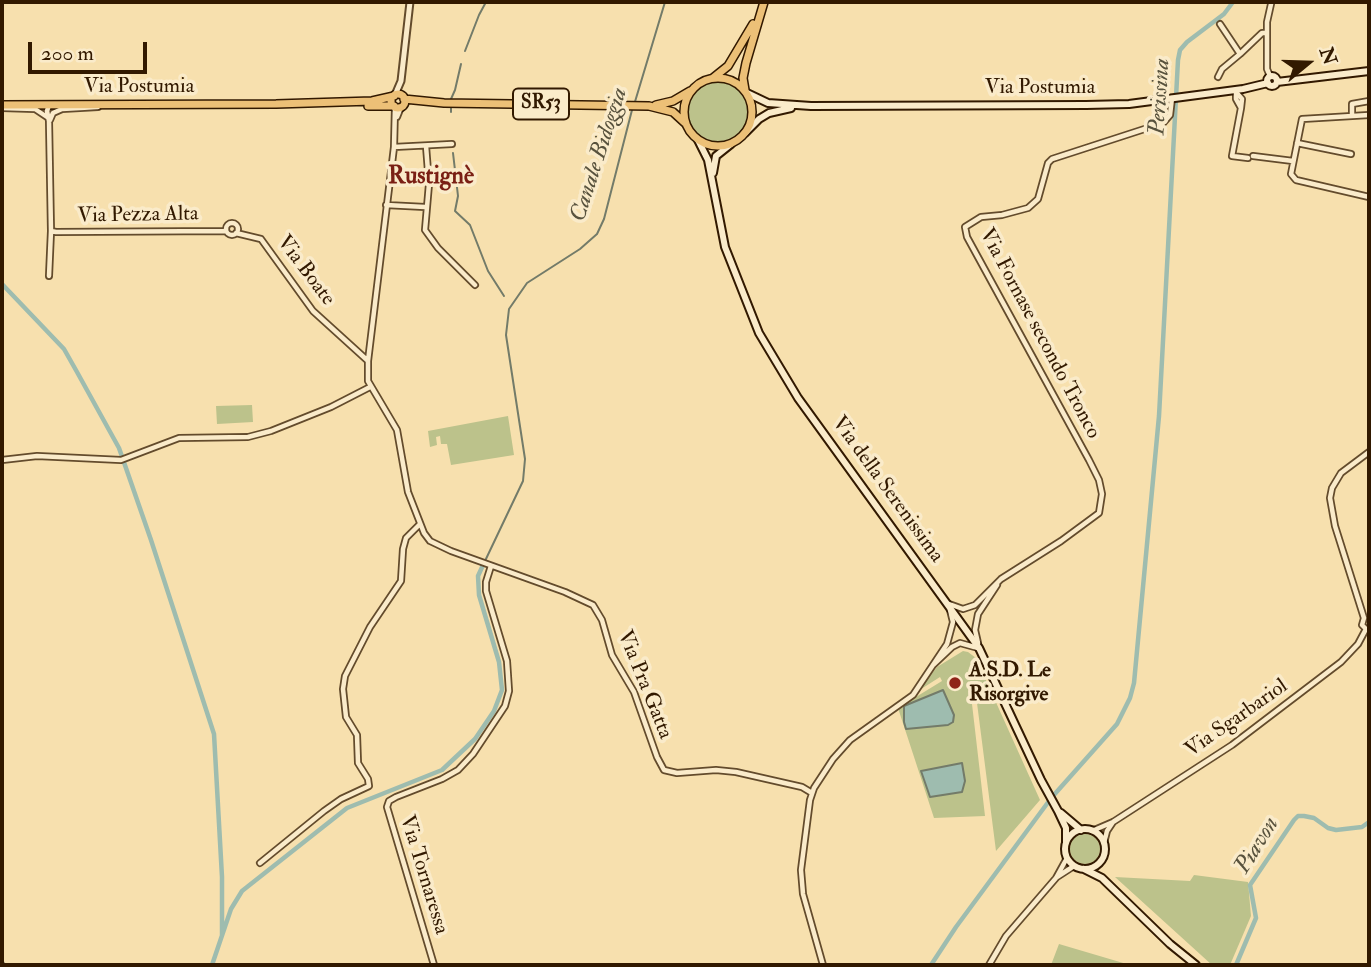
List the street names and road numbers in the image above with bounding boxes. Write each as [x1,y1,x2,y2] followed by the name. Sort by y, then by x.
[84,74,194,100] street label: Via Postumia
[985,75,1095,101] street label: Via Postumia
[513,88,569,120] road number: SR53
[77,202,199,230] street label: Via Pezza Alta
[973,225,1105,443] street label: Via Fornase secondo Tronco
[270,231,340,311] street label: Via Boate
[825,412,949,568] street label: Via della Serenissima
[611,627,677,743] street label: Via Pra Gatta
[1181,674,1293,764] street label: Via Sgarbariol
[393,812,453,938] street label: Via Tornaressa

